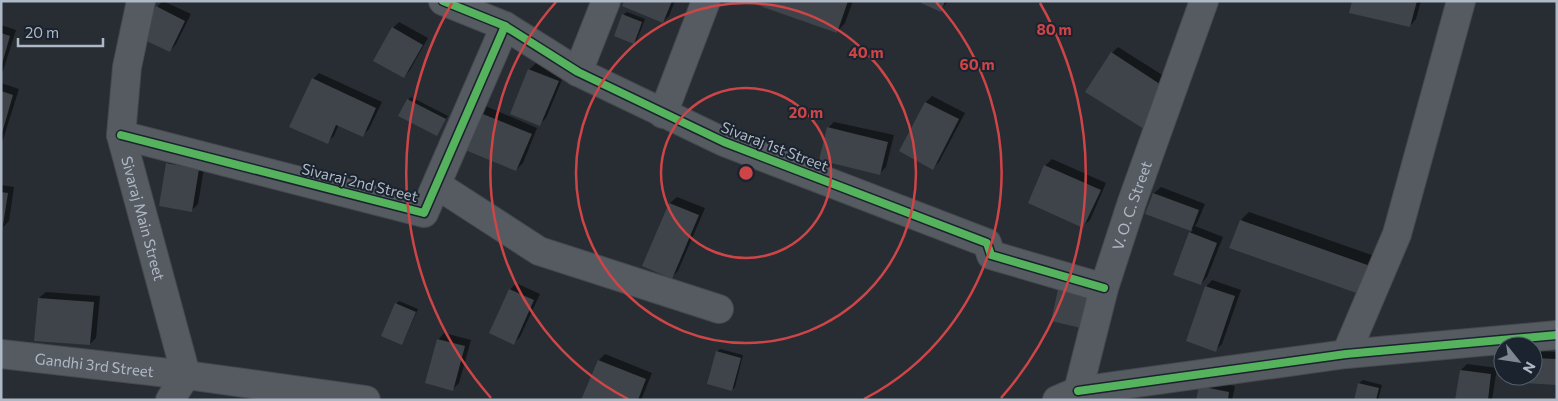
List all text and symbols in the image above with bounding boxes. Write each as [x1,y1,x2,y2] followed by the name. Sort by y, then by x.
[18,15,102,47] scale bar
[1036,20,1072,38] text: 80 m
[25,23,59,41] text: 20 m
[848,43,884,61] text: 40 m
[959,55,995,73] text: 60 m
[789,103,823,121] text: 20 m
[719,117,831,175] street label: Sivaraj 1st Street
[118,154,169,283] street label: Sivaraj Main Street
[1108,158,1155,252] street label: V. O. C. Street
[300,159,420,205] street label: Sivaraj 2nd Street
[737,164,755,182] centre of rings
[1493,336,1543,386] north arrow
[34,349,155,380] street label: Gandhi 3rd Street
[1520,359,1540,377] text: N

